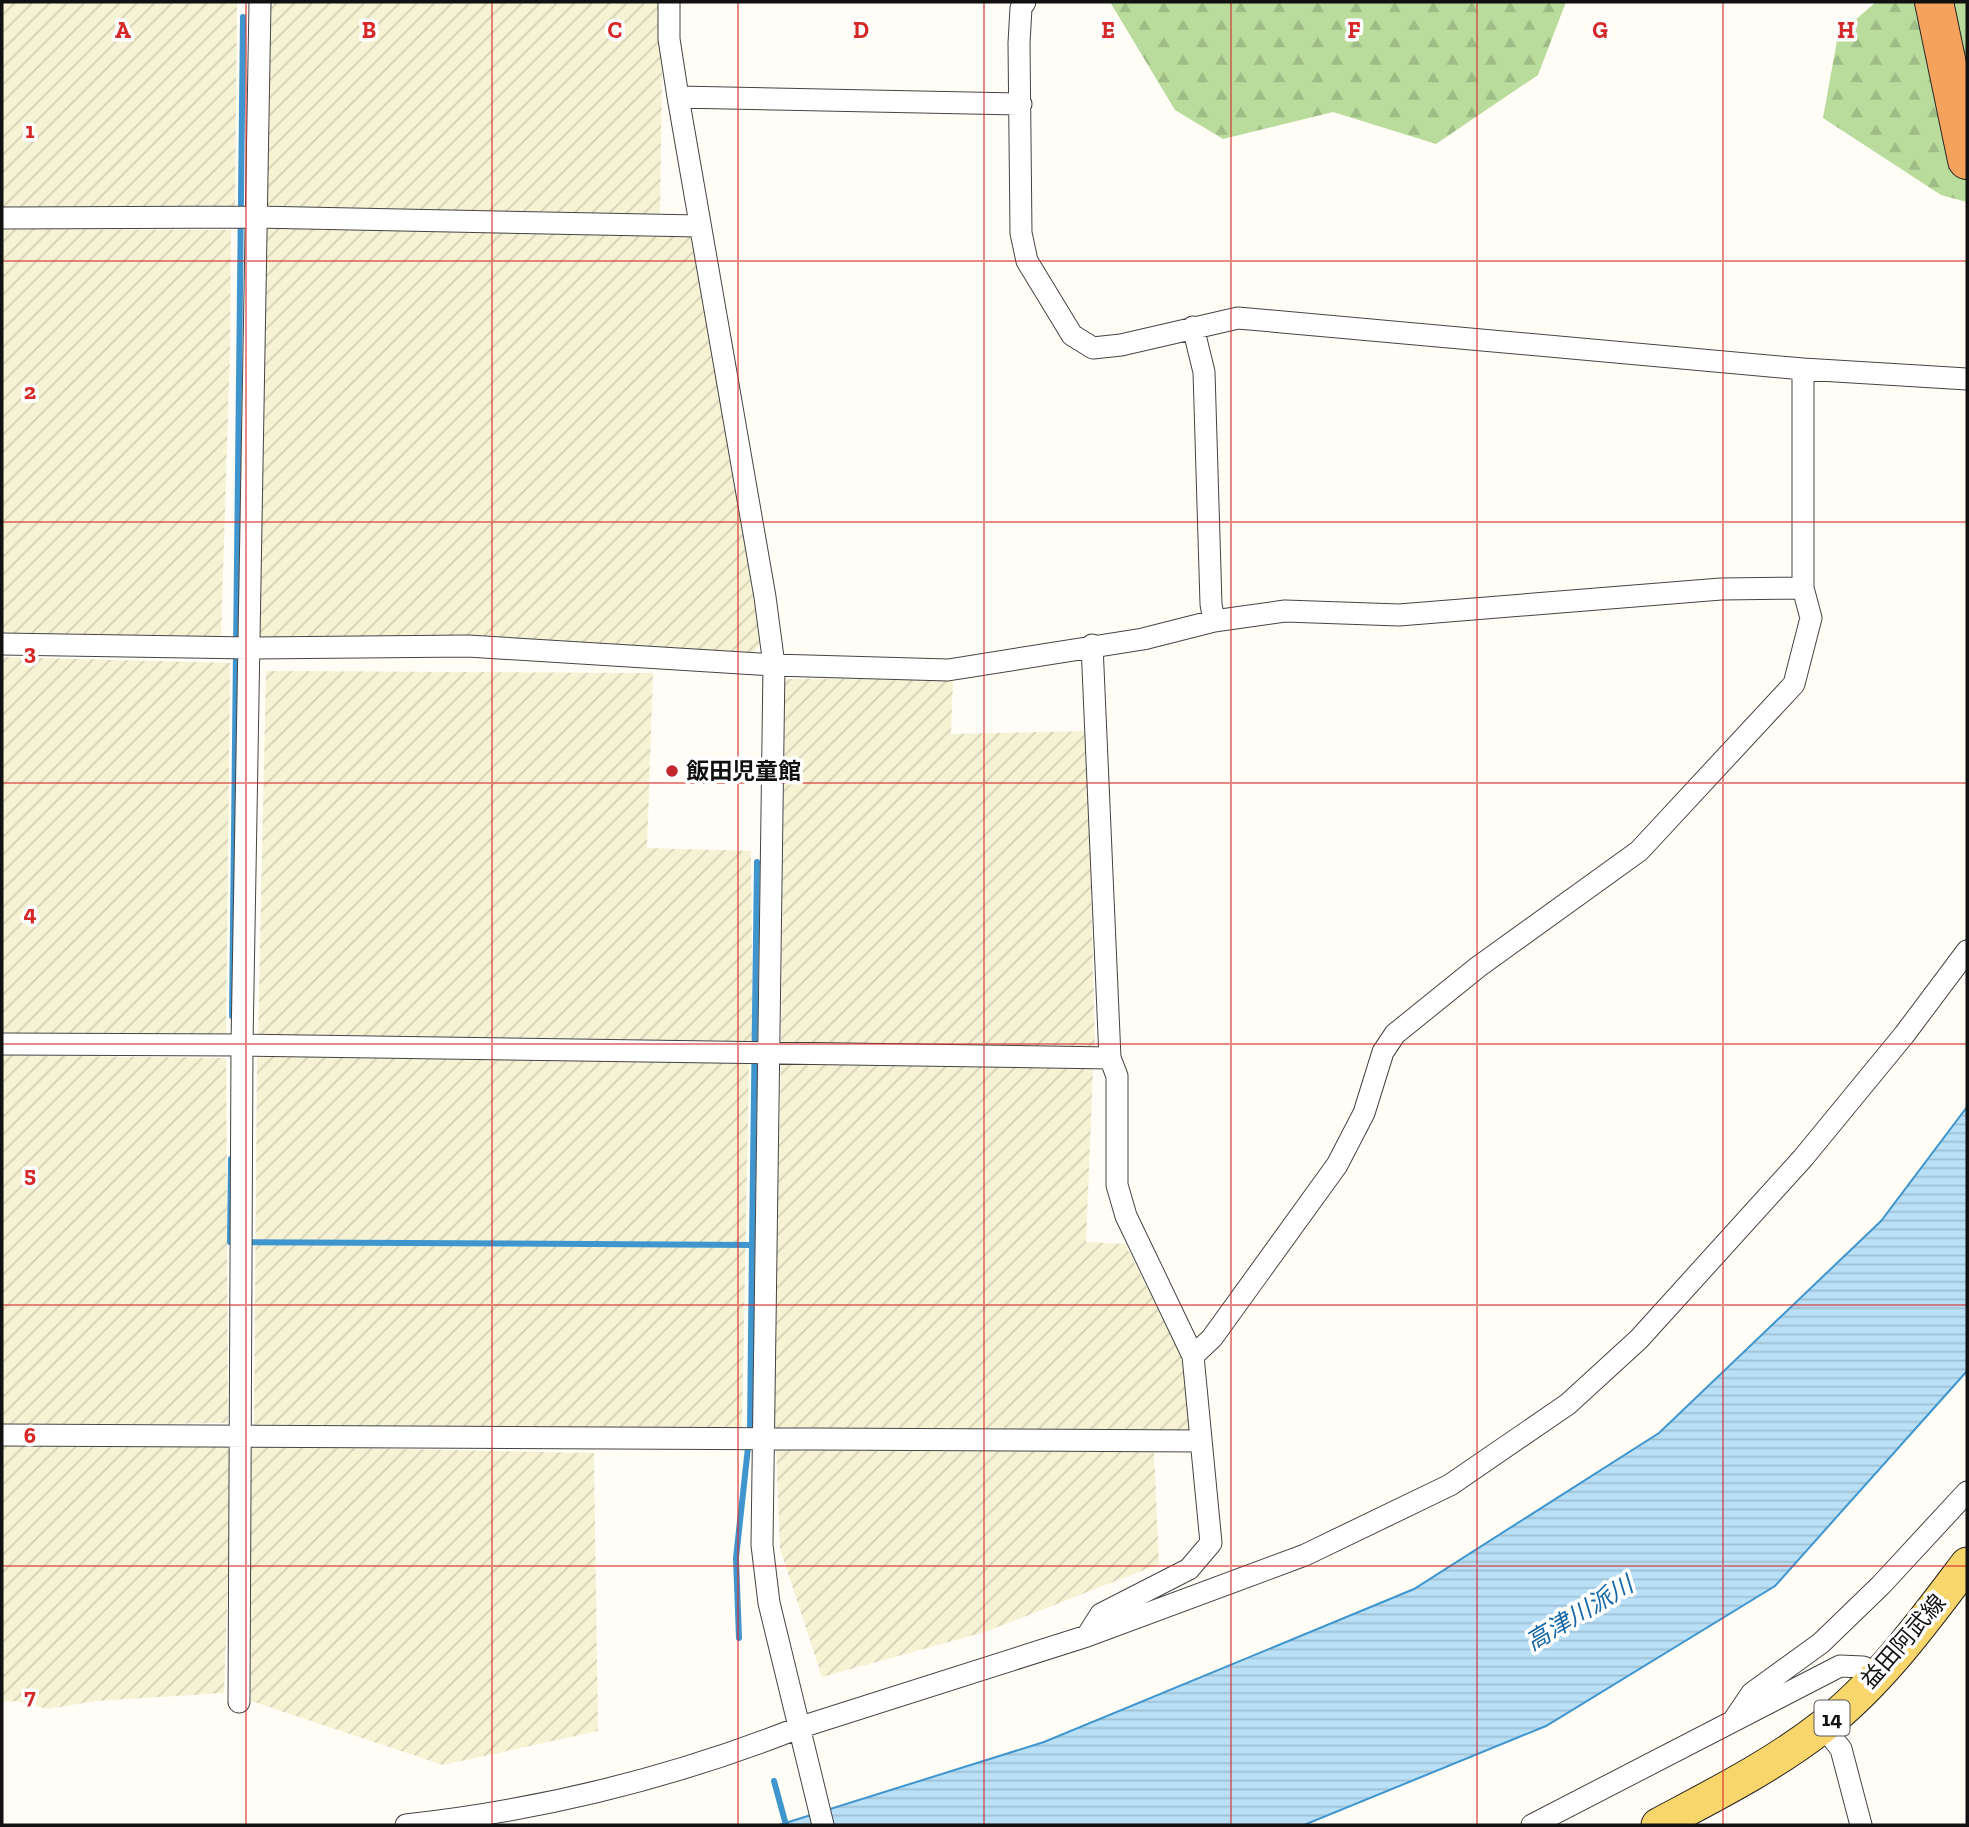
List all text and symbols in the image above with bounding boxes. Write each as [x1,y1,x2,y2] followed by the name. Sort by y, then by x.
[115,16,131,44] text: A
[362,16,376,44] text: B
[608,16,622,44] text: C
[853,16,869,44] text: D
[1101,16,1115,44] text: E
[1347,16,1361,44] text: F
[1592,16,1608,44] text: G
[1837,16,1855,44] text: H
[25,116,35,144] text: 1
[24,377,36,405] text: 2
[24,638,36,666] text: 3
[686,757,801,785] place label: 飯田児童館
[664,763,680,779] marker: 飯田児童館
[23,899,37,927] text: 4
[24,1160,36,1188] text: 5
[24,1421,36,1449] text: 6
[1520,1568,1640,1656] water label: 高津川派川
[1855,1588,1951,1694] street label: 益田阿武線
[24,1682,36,1710] text: 7
[1814,1700,1850,1736] road number: 14

